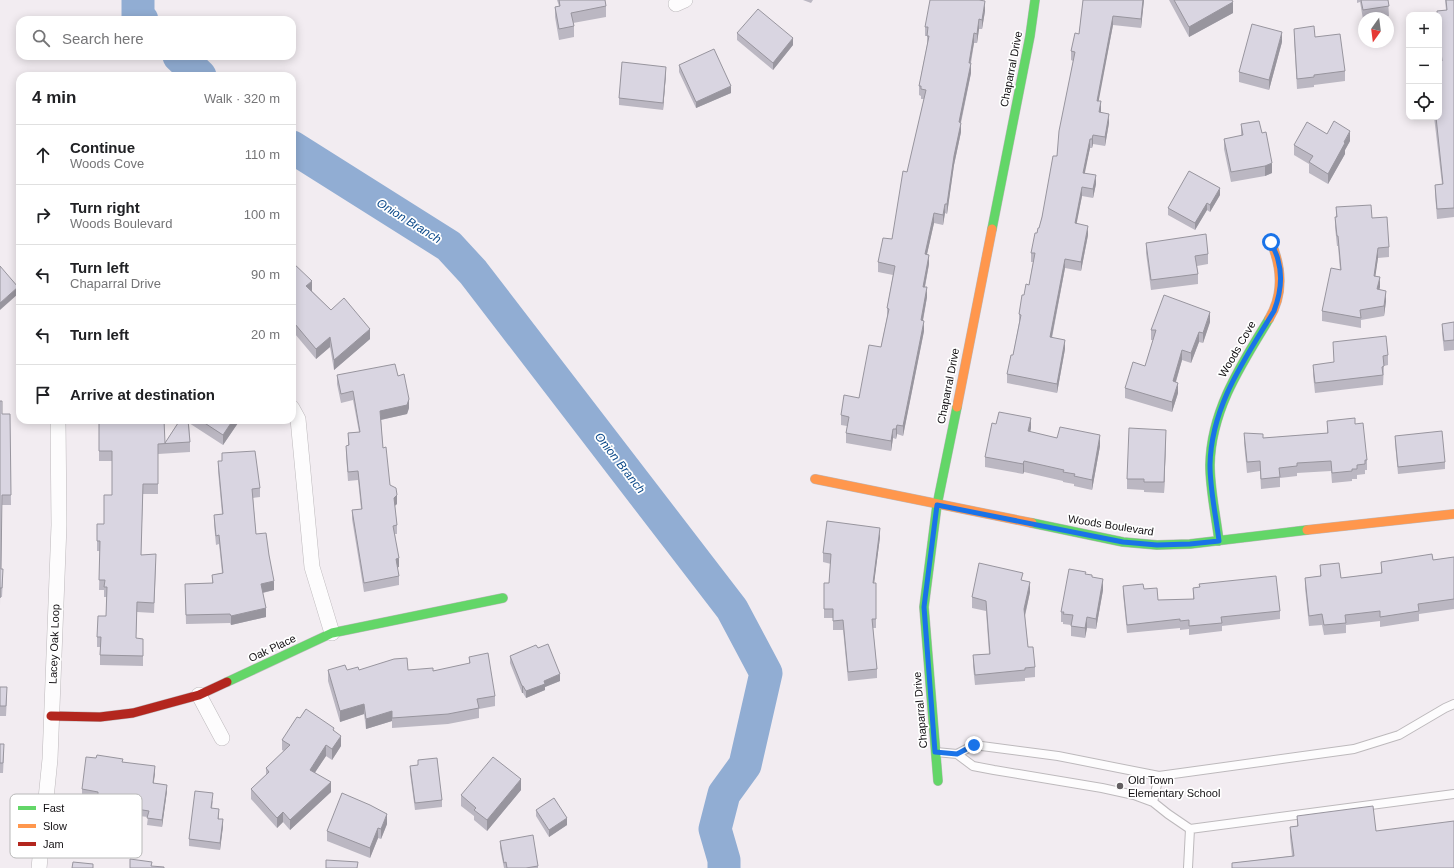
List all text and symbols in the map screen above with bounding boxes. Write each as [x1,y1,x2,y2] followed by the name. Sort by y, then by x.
[1358,12,1394,48] north arrow
[1406,12,1442,120] map controls
[1406,12,1442,48] button: +
[16,16,296,60] search box
[30,27,52,49] icon: search
[62,30,144,47] text: Search here
[998,30,1024,108] street label: Chaparral Drive
[1406,48,1442,84] button: −
[1406,84,1442,120] button: locate
[32,88,76,107] text: 4 min
[204,91,280,106] text: Walk · 320 m
[70,139,135,156] text: Continue
[32,144,54,166] icon: ahead
[245,147,280,162] text: 110 m
[70,156,144,171] text: Woods Cove
[374,196,444,247] water label: Onion Branch
[70,199,140,216] text: Turn right
[32,204,54,226] icon: right
[244,207,280,222] text: 100 m
[70,216,172,231] text: Woods Boulevard
[1262,233,1280,251] route start
[70,259,129,276] text: Turn left
[32,264,54,286] icon: left
[251,267,280,282] text: 90 m
[70,276,161,291] text: Chaparral Drive
[1216,319,1258,379] street label: Woods Cove
[32,324,54,346] icon: left
[70,326,129,343] text: Turn left
[251,327,280,342] text: 20 m
[935,347,961,425] street label: Chaparral Drive
[32,384,54,406] icon: arrive
[70,386,215,403] text: Arrive at destination
[592,430,648,496] water label: Onion Branch
[1067,512,1155,538] street label: Woods Boulevard
[47,604,61,684] street label: Lacey Oak Loop
[246,632,298,664] street label: Oak Place
[911,671,929,749] street label: Chaparral Drive
[965,736,983,754] route end
[1128,774,1220,799] place label: Old Town Elementary School
[1115,781,1125,791] marker: Old Town Elementary School
[10,794,142,858] legend
[43,802,64,814] text: Fast
[43,820,67,832] text: Slow
[43,838,64,850] text: Jam

